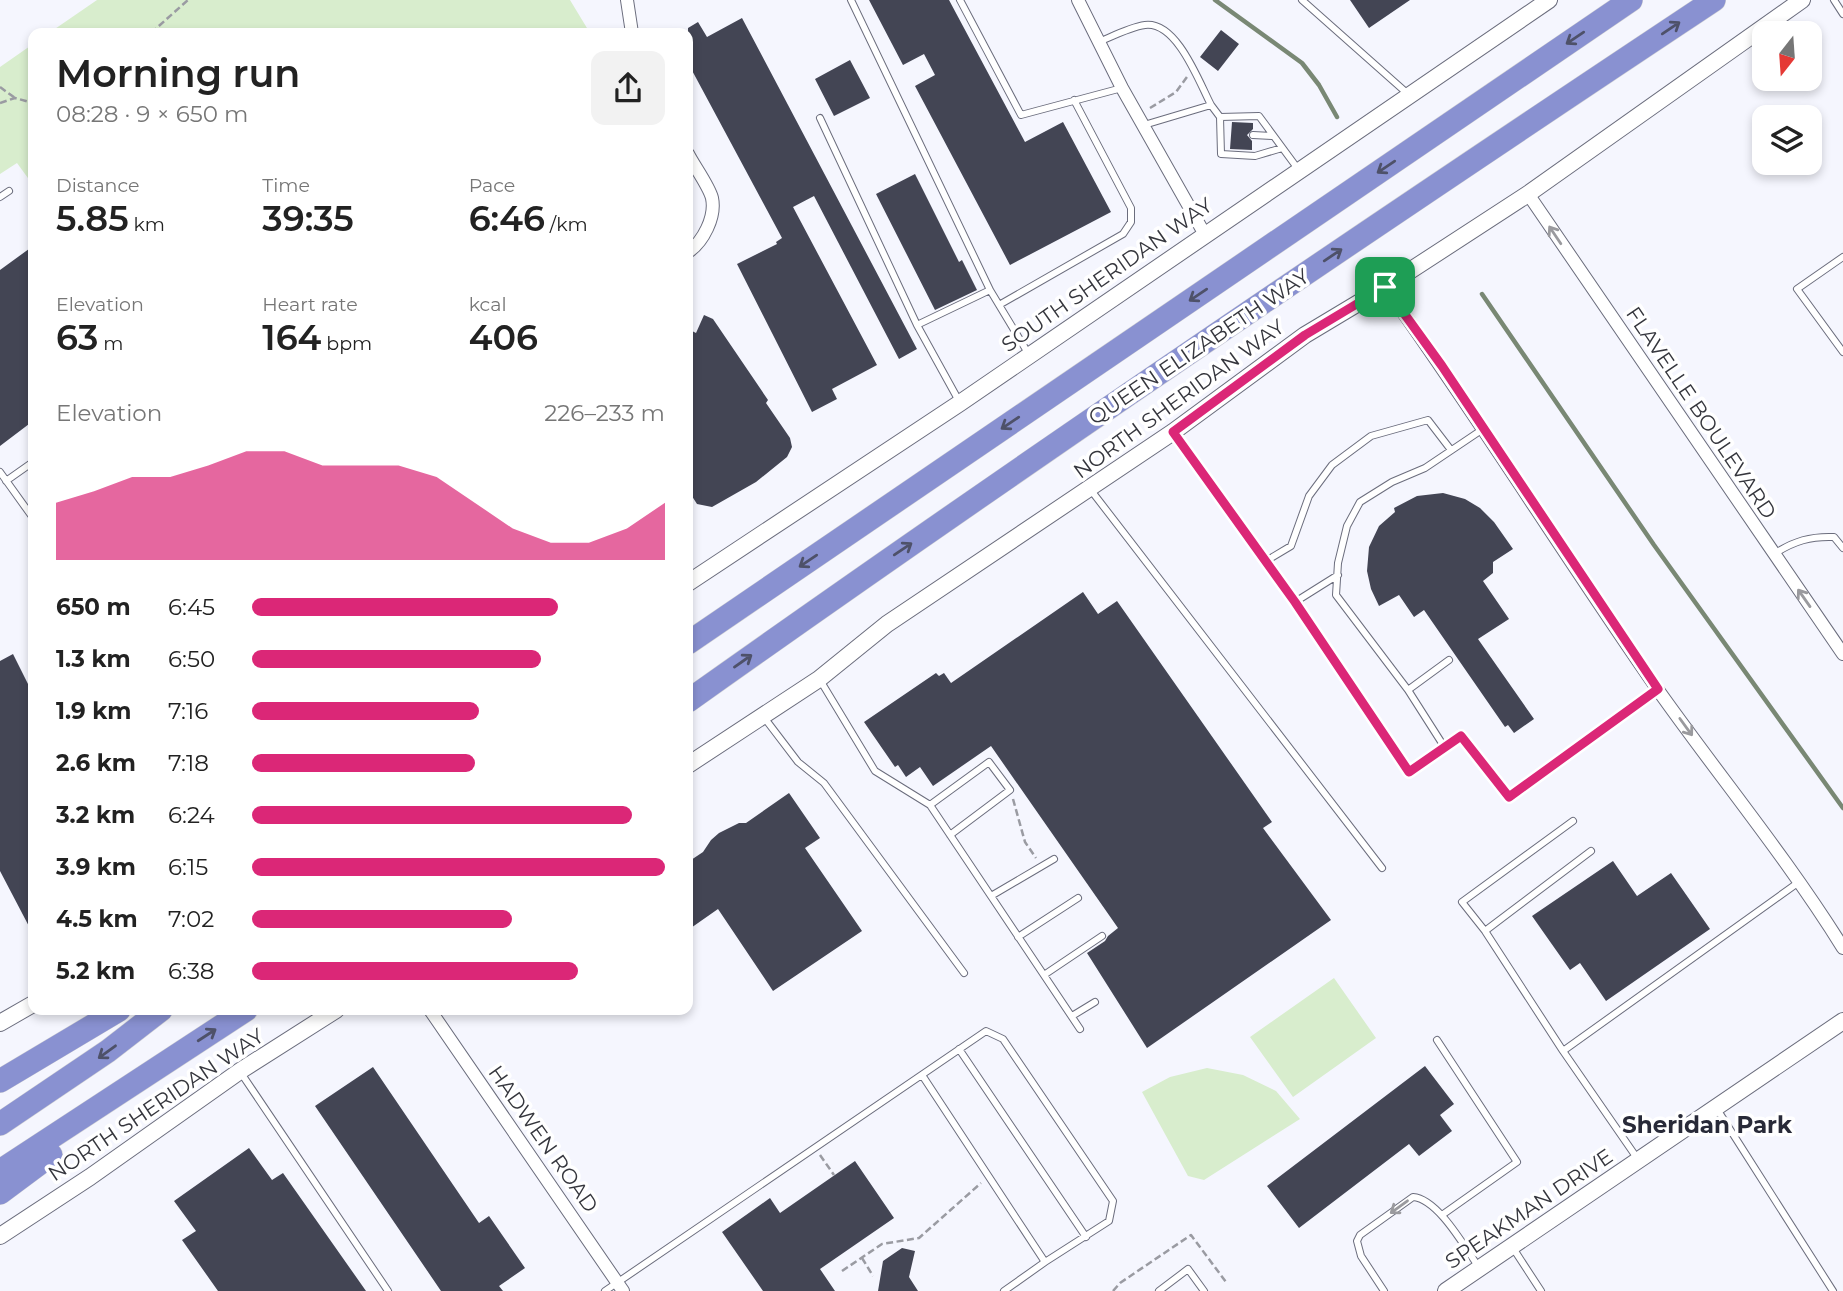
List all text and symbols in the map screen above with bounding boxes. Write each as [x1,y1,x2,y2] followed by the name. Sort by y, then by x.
[1661,21,1680,36] one-way arrow
[1752,21,1822,91] north arrow
[1752,21,1822,175] map controls
[1565,32,1585,46] one-way arrow
[56,50,300,97] text: Morning run
[591,51,665,125] button: share
[56,100,248,128] text: 08:28 · 9 × 650 m
[1752,105,1822,175] button: layers
[1377,160,1397,174] one-way arrow
[56,174,139,197] text: Distance
[262,174,310,197] text: Time
[469,174,515,197] text: Pace
[996,192,1218,357] street label: SOUTH SHERIDAN WAY
[56,197,129,240] text: 5.85
[262,197,354,240] text: 39:35
[469,197,545,240] text: 6:46
[129,213,165,236] text: km
[545,213,588,236] text: /km
[1548,226,1562,245] one-way arrow
[1323,248,1343,262] one-way arrow
[1355,257,1415,317] pin
[1084,263,1314,430] street label: QUEEN ELIZABETH WAY
[1366,268,1404,306] icon: arrive
[1189,288,1209,302] one-way arrow
[56,293,144,316] text: Elevation
[262,293,358,316] text: Heart rate
[469,293,507,316] text: kcal
[1621,302,1782,524] street label: FLAVELLE BOULEVARD
[1068,313,1290,484] street label: NORTH SHERIDAN WAY
[56,316,98,359] text: 63
[262,316,321,359] text: 164
[469,316,538,359] text: 406
[98,332,123,355] text: m
[321,332,372,355] text: bpm
[56,399,162,427] text: Elevation
[544,399,665,427] text: 226–233 m
[1001,416,1021,430] one-way arrow
[893,542,912,557] one-way arrow
[799,554,818,568] one-way arrow
[1797,588,1811,608] one-way arrow
[56,593,131,621] text: 650 m
[168,593,215,621] text: 6:45
[56,645,131,673] text: 1.3 km
[168,645,215,673] text: 6:50
[733,654,752,668] one-way arrow
[56,697,131,725] text: 1.9 km
[168,697,208,725] text: 7:16
[1679,717,1693,736] one-way arrow
[56,749,136,777] text: 2.6 km
[168,749,209,777] text: 7:18
[56,801,135,829] text: 3.2 km
[168,801,215,829] text: 6:24
[56,853,136,881] text: 3.9 km
[168,853,208,881] text: 6:15
[56,905,138,933] text: 4.5 km
[168,905,214,933] text: 7:02
[56,957,135,985] text: 5.2 km
[168,957,215,985] text: 6:38
[43,1023,269,1186] street label: NORTH SHERIDAN WAY
[197,1027,217,1041] one-way arrow
[98,1044,117,1059] one-way arrow
[483,1060,603,1217] street label: HADWEN ROAD
[1622,1111,1793,1139] district label: Sheridan Park
[1440,1143,1617,1274] street label: SPEAKMAN DRIVE
[1390,1200,1409,1214] one-way arrow

